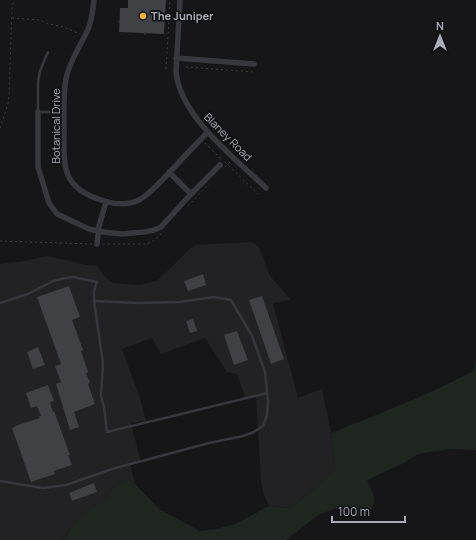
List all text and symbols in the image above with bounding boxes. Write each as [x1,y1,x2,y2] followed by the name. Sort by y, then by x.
[151,8,214,23] place label: The Juniper
[138,11,148,21] marker: The Juniper
[420,16,460,56] north arrow
[436,18,444,33] text: N
[48,88,63,164] street label: Botanical Drive
[201,109,256,164] street label: Blaney Road
[332,498,405,524] scale bar
[338,503,370,520] text: 100 m

